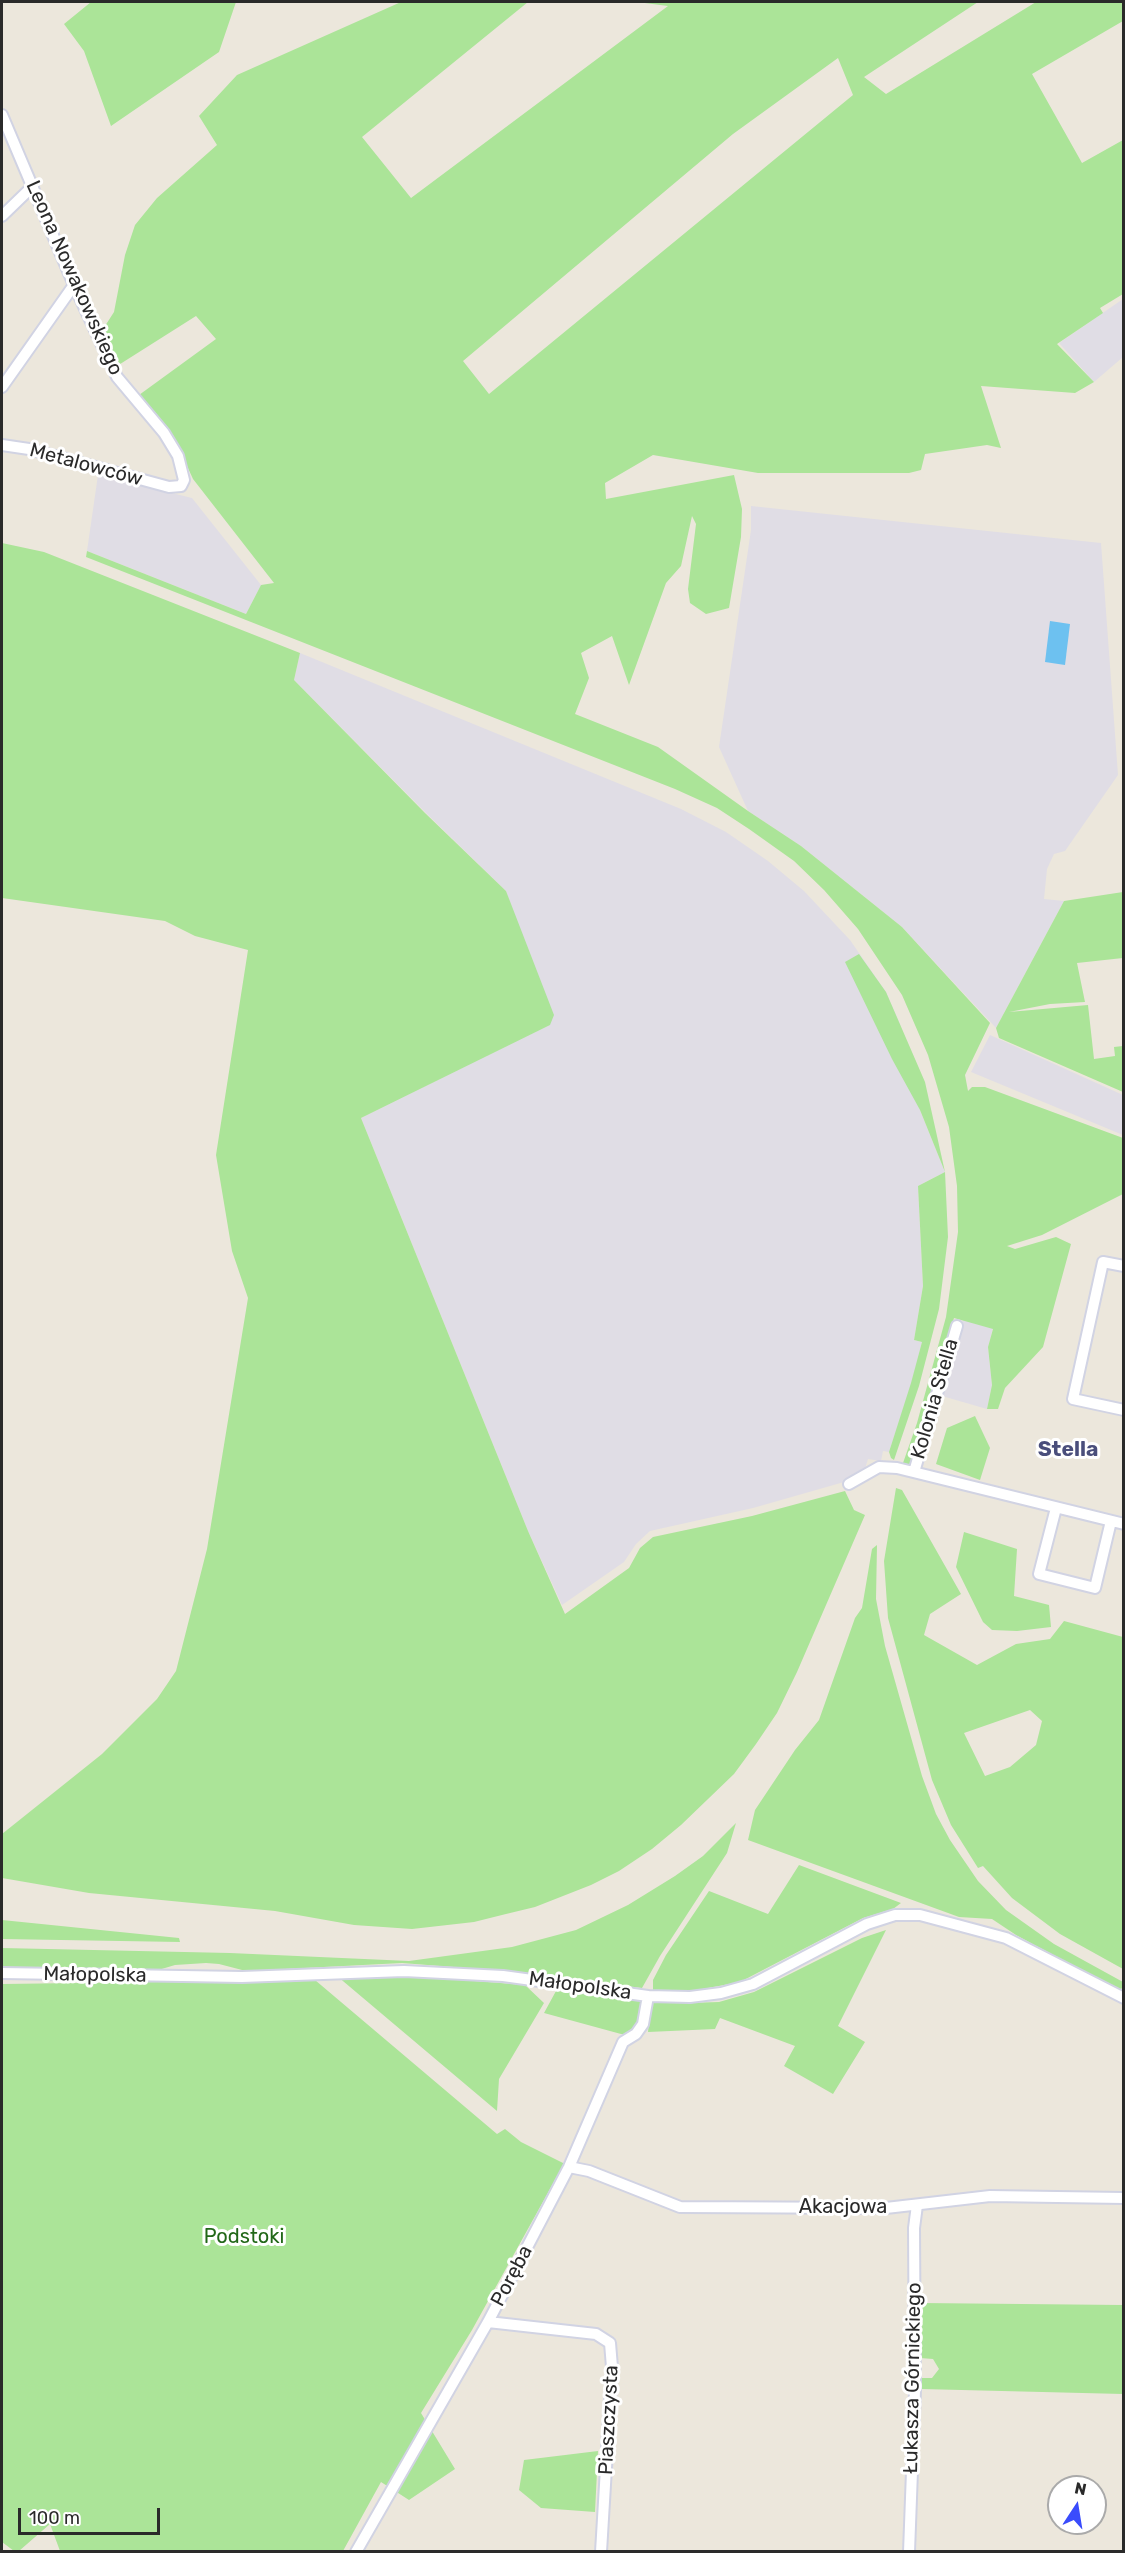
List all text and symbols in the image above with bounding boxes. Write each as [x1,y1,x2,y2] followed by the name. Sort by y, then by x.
[20,177,128,379] street label: Leona Nowakowskiego
[27,438,145,492] street label: Metalowców
[906,1336,964,1462] street label: Kolonia Stella
[1038,1437,1098,1463] district label: Stella
[43,1962,147,1988] street label: Małopolska
[527,1967,633,2005] street label: Małopolska
[799,2195,887,2219] street label: Akacjowa
[204,2225,284,2249] park label: Podstoki
[486,2241,538,2311] street label: Poręba
[899,2282,927,2474] street label: Łukasza Górnickiego
[594,2364,624,2476] street label: Piaszczysta
[1047,2475,1107,2535] north arrow
[1073,2478,1088,2499] text: N
[21,2496,164,2534] scale bar
[29,2507,80,2529] text: 100 m

